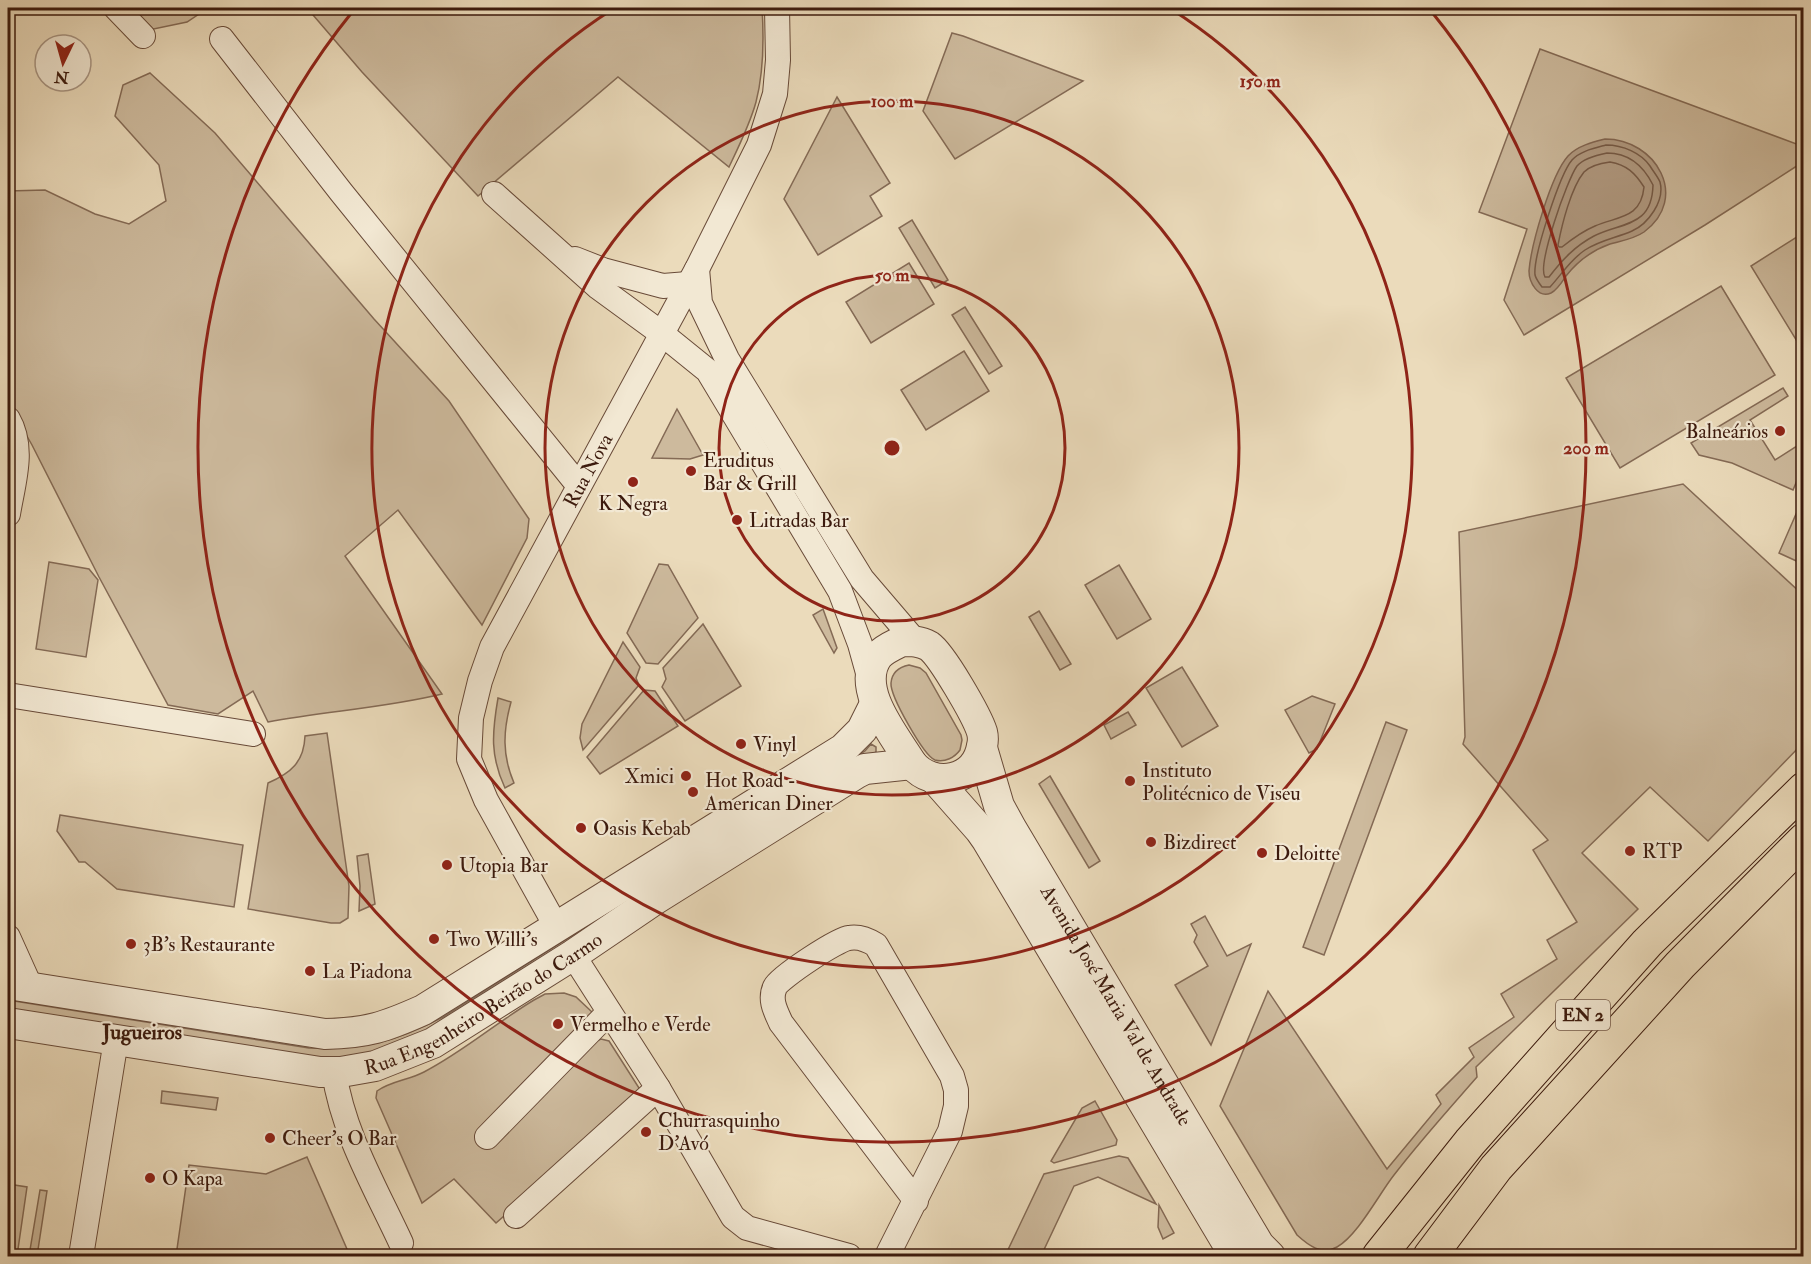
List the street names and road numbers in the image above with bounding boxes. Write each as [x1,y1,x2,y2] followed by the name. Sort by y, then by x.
[558,428,619,512] street label: Rua Nova
[1034,880,1197,1131] street label: Avenida José Maria Val de Andrade
[362,927,607,1081] street label: Rua Engenheiro Beirão do Carmo
[1556,1000,1610,1030] road number: EN 2

